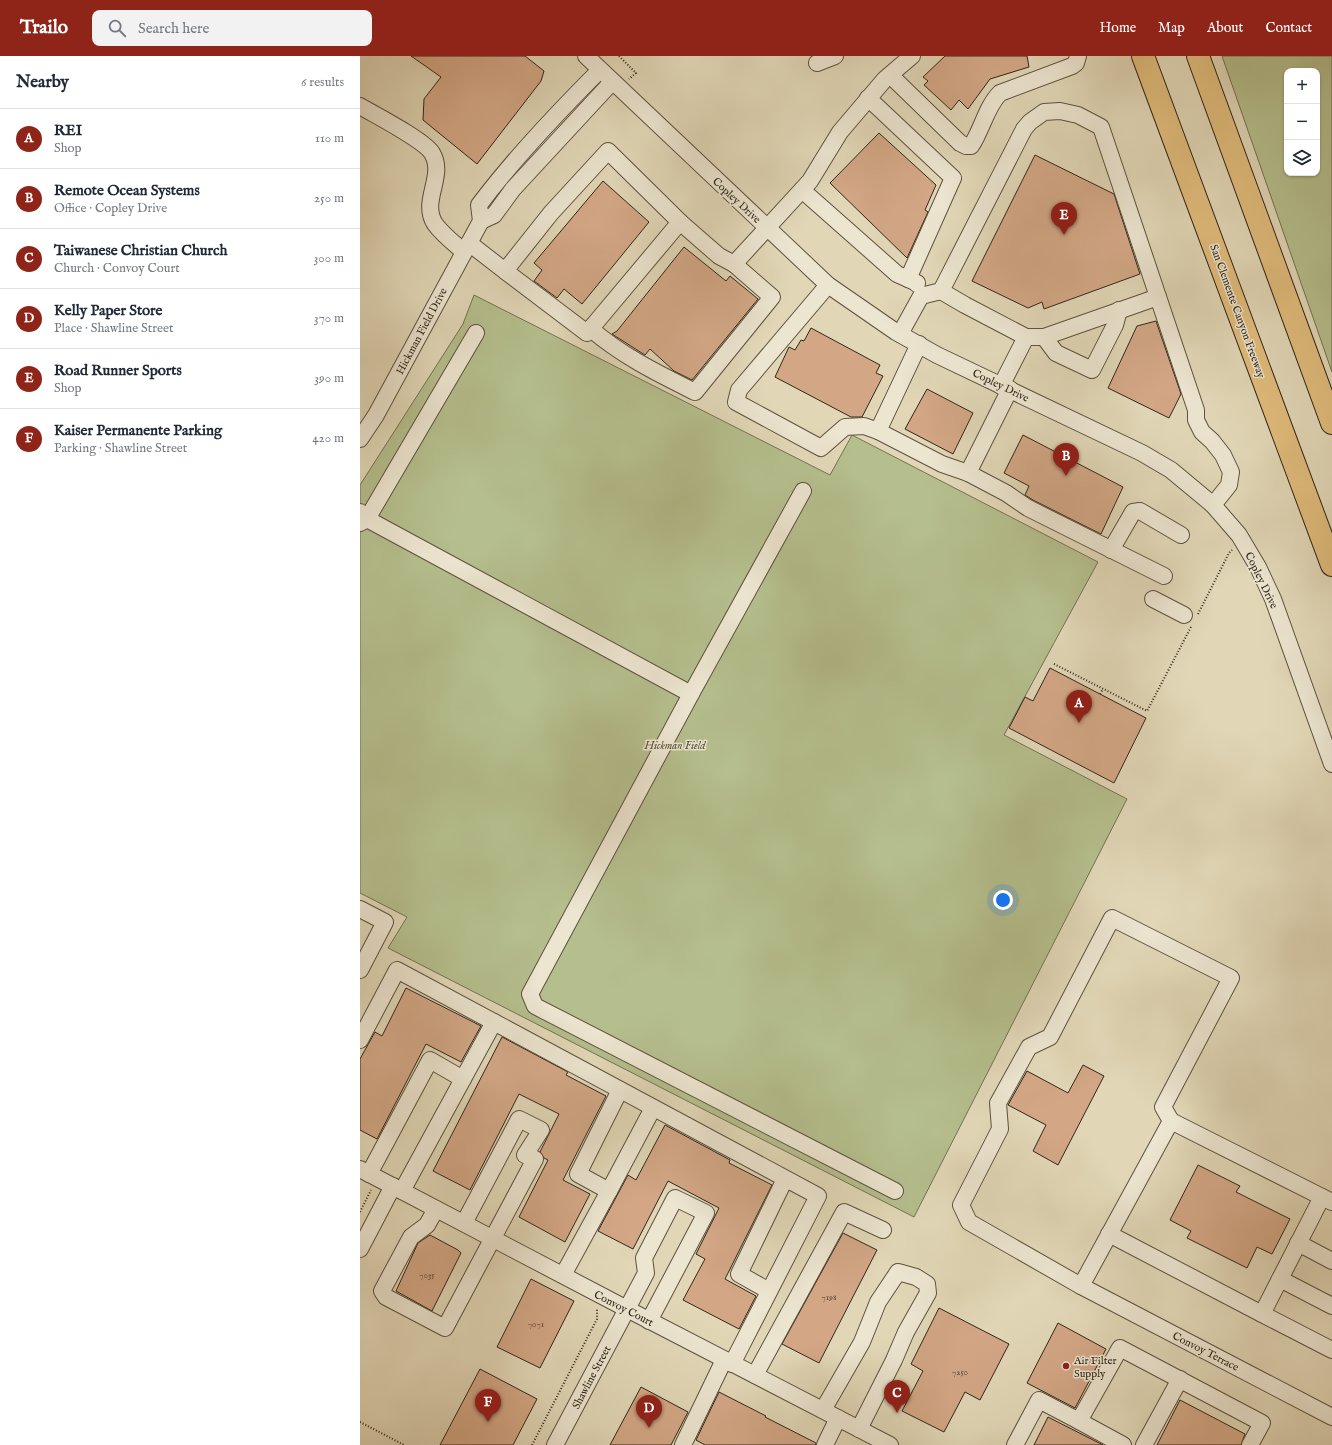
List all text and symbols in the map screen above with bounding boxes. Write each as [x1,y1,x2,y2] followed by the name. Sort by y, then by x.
[92,10,372,46] search box
[20,16,68,40] text: Trailo
[106,17,128,39] icon: search
[138,19,209,38] text: Search here
[1100,19,1136,37] text: Home
[1158,19,1185,37] text: Map
[1207,19,1243,37] text: About
[1265,19,1312,37] text: Contact
[1284,68,1320,176] map controls
[1284,68,1320,104] button: +
[16,72,69,93] text: Nearby
[301,74,344,91] text: 6 results
[1284,104,1320,140] button: −
[54,121,82,140] text: REI
[25,130,33,147] text: A
[315,130,344,147] text: 110 m
[54,140,82,157] text: Shop
[1284,140,1320,176] button: layers
[709,175,763,227] street label: Copley Drive
[54,181,200,200] text: Remote Ocean Systems
[25,190,33,207] text: B
[314,190,344,207] text: 250 m
[54,200,167,217] text: Office · Copley Drive
[1051,202,1077,235] pin: E
[54,241,228,260] text: Taiwanese Christian Church
[1206,243,1268,381] street label: San Clemente Canyon Freeway
[24,250,34,267] text: C
[313,250,344,267] text: 300 m
[54,260,180,277] text: Church · Convoy Court
[393,286,451,377] street label: Hickman Field Drive
[54,301,163,320] text: Kelly Paper Store
[24,310,34,327] text: D
[314,310,344,327] text: 370 m
[54,320,173,337] text: Place · Shawline Street
[54,361,182,380] text: Road Runner Sports
[970,366,1031,406] street label: Copley Drive
[24,370,34,387] text: E
[314,370,344,387] text: 390 m
[54,380,82,397] text: Shop
[54,421,222,440] text: Kaiser Permanente Parking
[25,430,33,447] text: F
[312,430,344,447] text: 420 m
[54,440,187,457] text: Parking · Shawline Street
[1053,443,1079,476] pin: B
[1241,550,1281,611] street label: Copley Drive
[1066,690,1092,723] pin: A
[644,739,706,753] park label: Hickman Field
[993,890,1013,910] your location
[419,1270,435,1281] house number: 7035
[591,1288,656,1330] street label: Convoy Court
[821,1292,837,1303] house number: 7198
[528,1319,544,1330] house number: 7071
[1170,1329,1241,1375] street label: Convoy Terrace
[569,1343,615,1412] street label: Shawline Street
[1073,1354,1117,1381] place label: Air Filter Supply
[1061,1361,1071,1371] marker: Air Filter Supply
[952,1367,968,1378] house number: 7250
[884,1380,910,1413] pin: C
[475,1389,501,1422] pin: F
[636,1395,662,1428] pin: D

